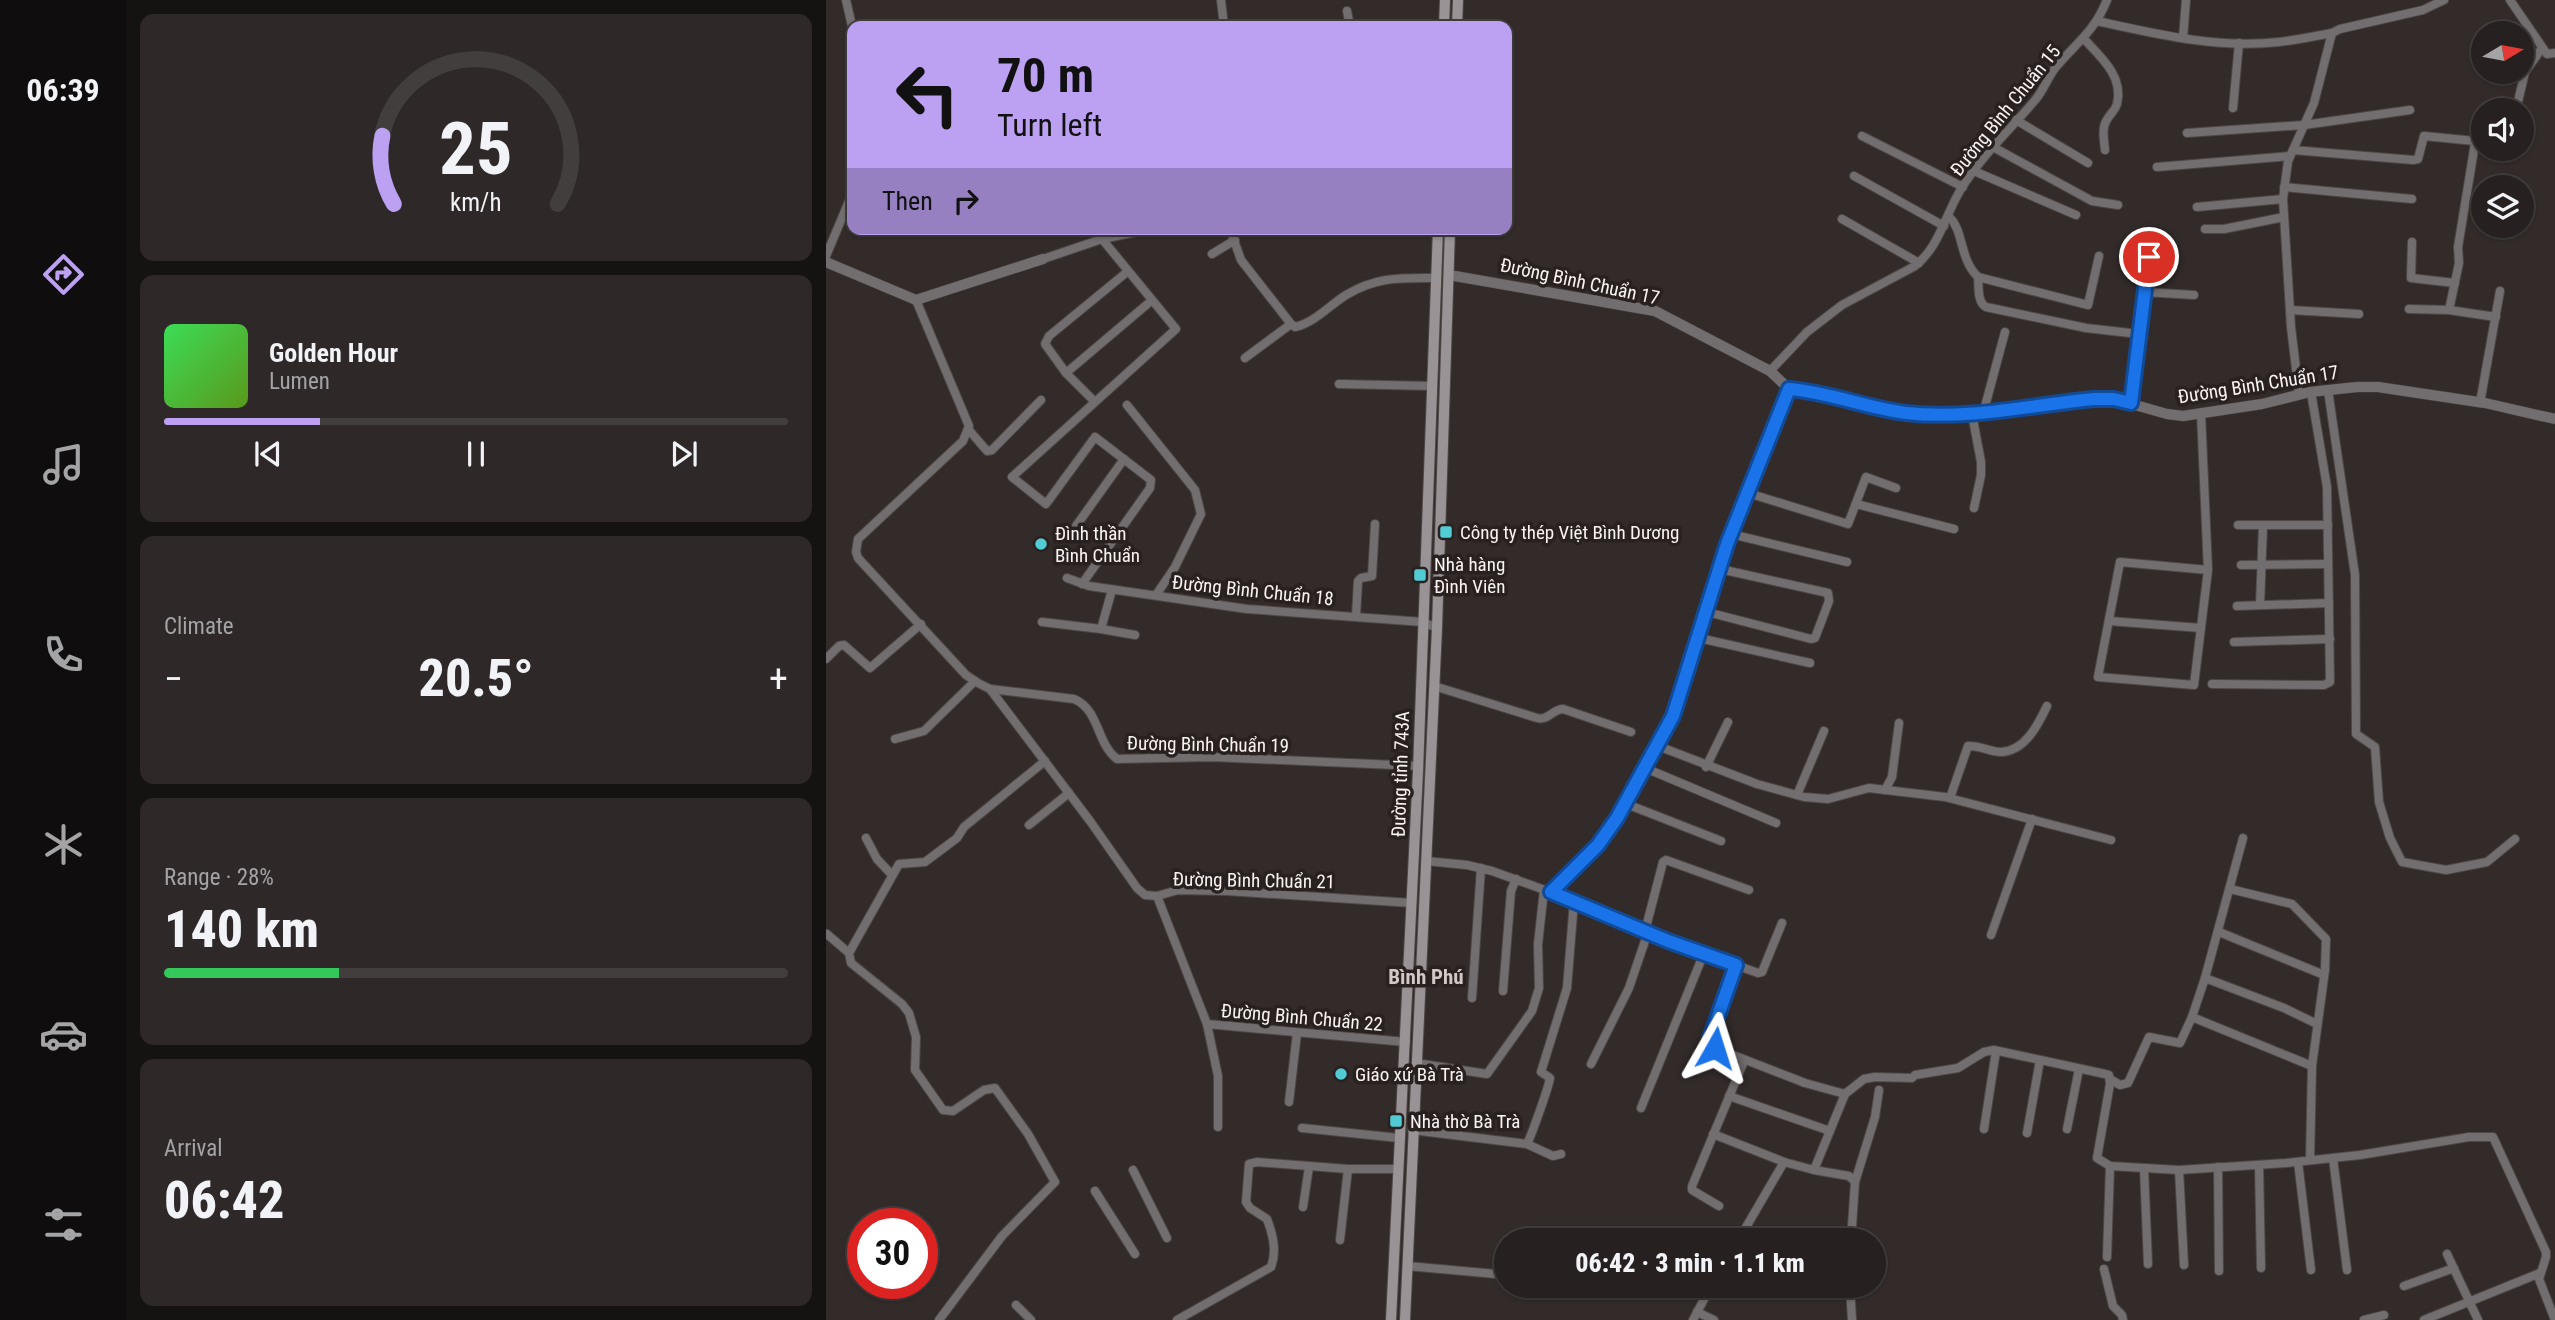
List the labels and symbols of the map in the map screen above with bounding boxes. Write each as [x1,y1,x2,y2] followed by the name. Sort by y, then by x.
[2471,21,2534,84] north arrow
[1945,40,2065,181] street label: Đường Bình Chuẩn 15
[2119,227,2179,287] pin
[1498,253,1662,310] street label: Đường Bình Chuẩn 17
[2176,360,2340,409] street label: Đường Bình Chuẩn 17
[1460,521,1679,544] place label: Công ty thép Việt Bình Dương
[1055,522,1140,567] place label: Đình thần Bình Chuẩn
[1438,524,1454,540] marker: Công ty thép Việt Bình Dương
[1033,536,1049,552] marker: Đình thần Bình Chuẩn
[1434,553,1505,598] place label: Nhà hàng Đình Viên
[1412,567,1428,583] marker: Nhà hàng Đình Viên
[1171,571,1335,610] street label: Đường Bình Chuẩn 18
[1387,711,1414,837] street label: Đường tỉnh 743A
[1127,732,1289,757] street label: Đường Bình Chuẩn 19
[1173,868,1335,893] street label: Đường Bình Chuẩn 21
[1388,965,1464,989] district label: Bình Phú
[1220,999,1384,1036] street label: Đường Bình Chuẩn 22
[1678,1011,1752,1085] position arrow
[1355,1063,1464,1086] place label: Giáo xứ Bà Trà
[1333,1066,1349,1082] marker: Giáo xứ Bà Trà
[1410,1110,1520,1133] place label: Nhà thờ Bà Trà
[1388,1113,1404,1129] marker: Nhà thờ Bà Trà
[847,1208,938,1299] speed limit sign: 30

